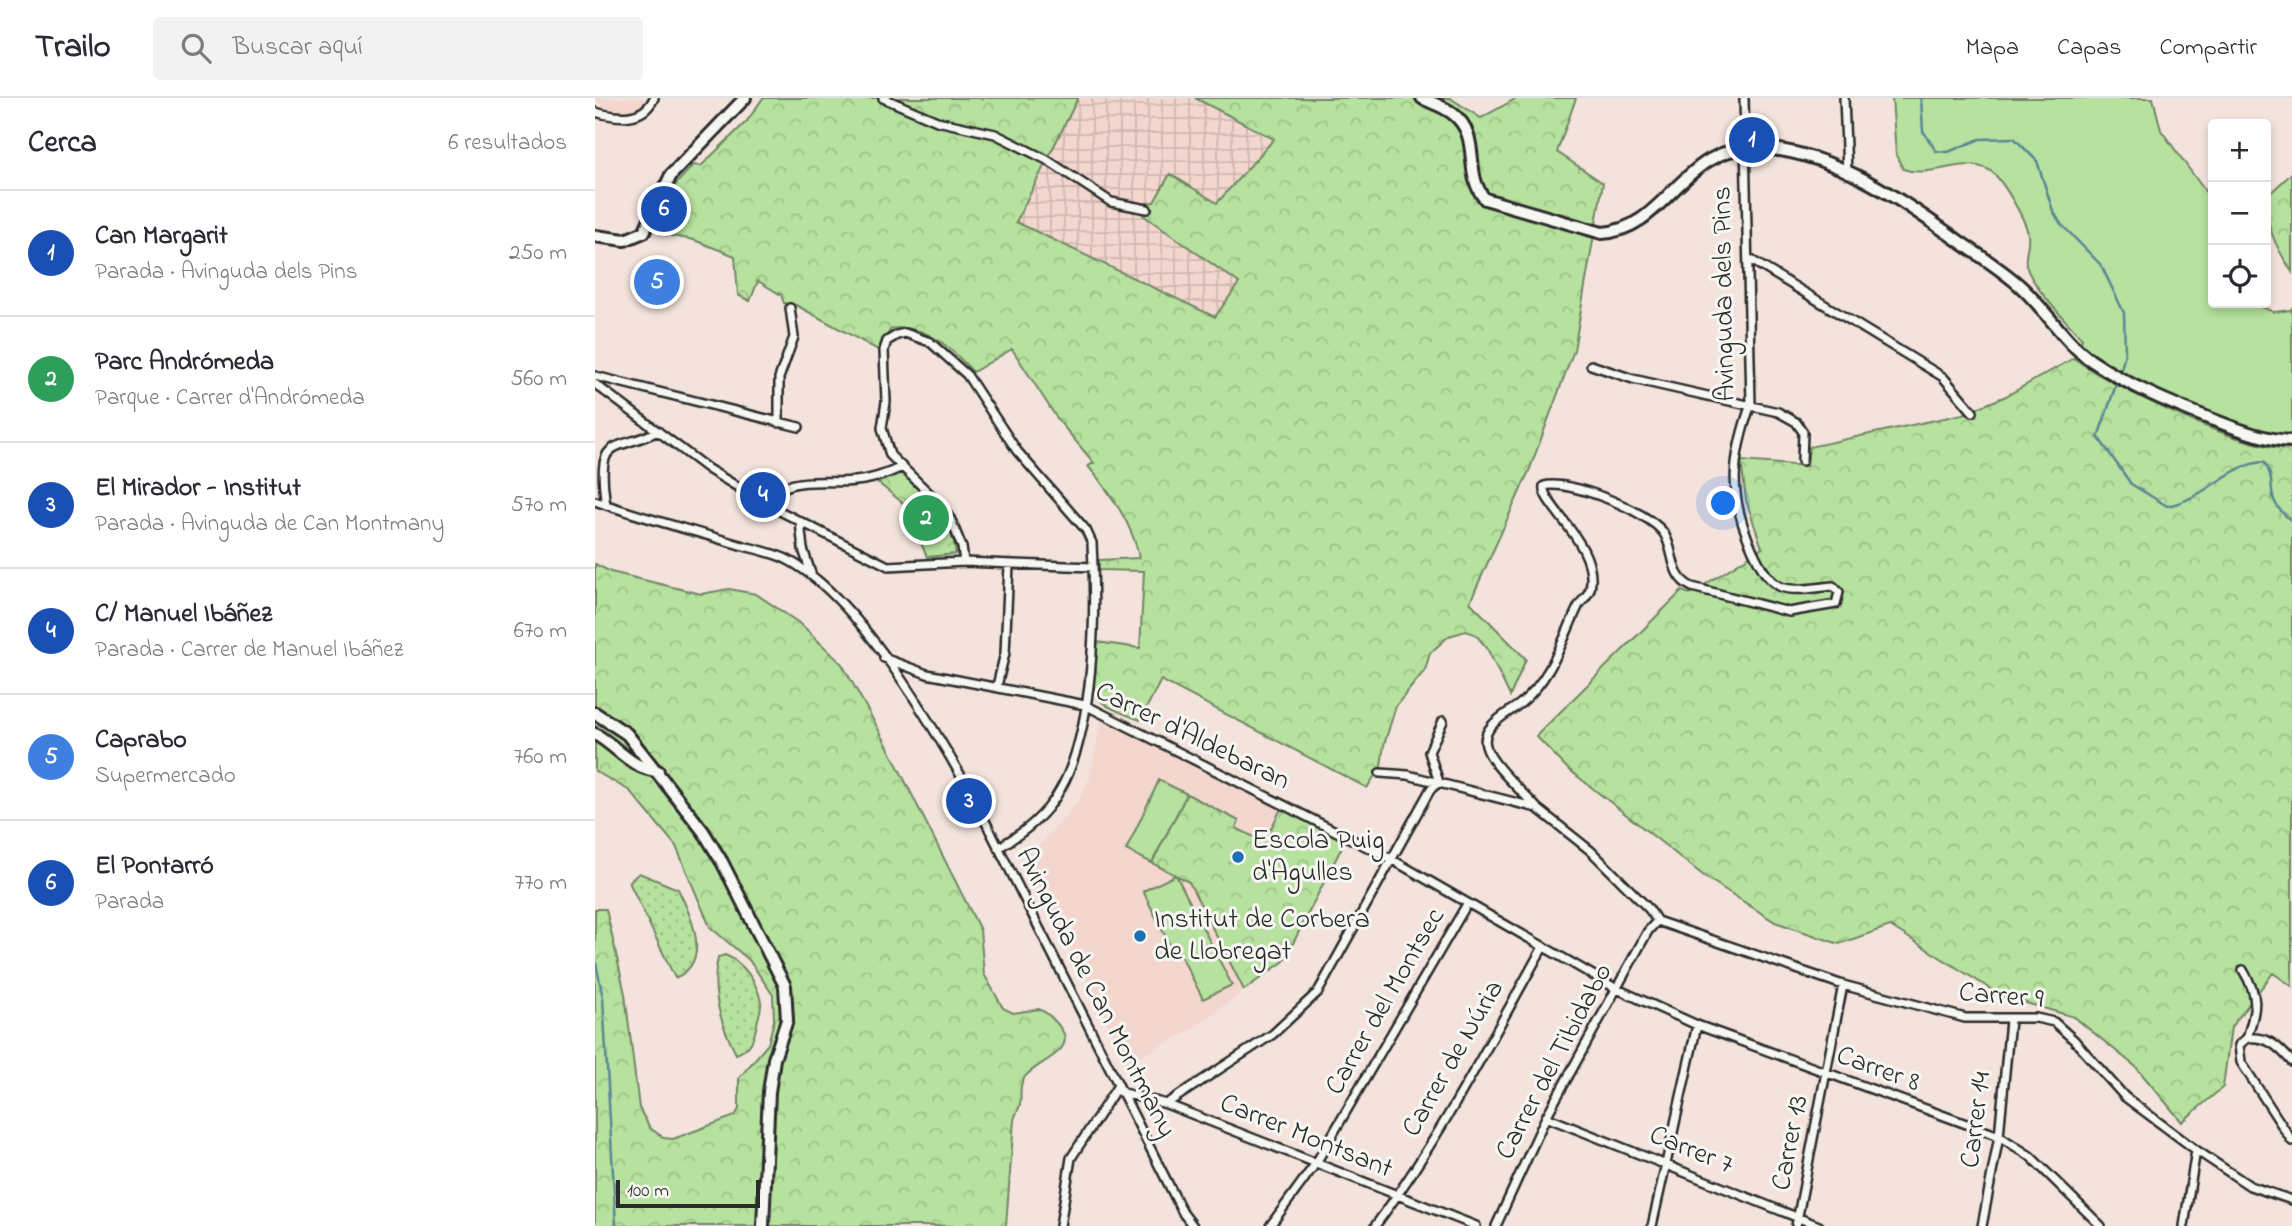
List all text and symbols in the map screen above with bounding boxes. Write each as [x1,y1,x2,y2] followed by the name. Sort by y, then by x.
[153,17,643,80] search box
[35,24,111,72] text: Trailo
[177,29,215,67] icon: search
[233,29,363,67] text: Buscar aquí
[1966,31,2019,66] text: Mapa
[2057,31,2121,66] text: Capas
[2159,31,2257,66] text: Compartir
[1729,114,1775,166] pin: 1
[2208,119,2271,308] map controls
[2208,119,2271,182] button: +
[28,122,97,166] text: Cerca
[448,127,567,160] text: 6 resultados
[2208,182,2271,245] button: −
[641,183,687,235] pin: 6
[1703,186,1747,402] street label: Avinguda dels Pins
[95,218,228,256] text: Can Margarit
[47,237,55,270] text: 1
[509,237,567,270] text: 250 m
[2208,245,2271,308] button: locate
[95,256,357,289] text: Parada · Avinguda dels Pins
[634,256,680,308] pin: 5
[95,344,274,382] text: Parc Andrómeda
[45,363,57,396] text: 2
[510,363,567,396] text: 560 m
[95,382,365,415] text: Parque · Carrer d'Andrómeda
[740,469,786,521] pin: 4
[95,470,301,508] text: El Mirador - Institut
[1706,486,1740,520] your location
[46,489,56,522] text: 3
[511,489,567,522] text: 570 m
[903,492,949,544] pin: 2
[95,508,444,541] text: Parada · Avinguda de Can Montmany
[95,596,272,634] text: C/ Manuel Ibáñez
[46,615,56,648] text: 4
[514,615,567,648] text: 670 m
[95,634,403,667] text: Parada · Carrer de Manuel Ibáñez
[1088,672,1296,802] street label: Carrer d'Aldebaran
[95,722,187,760] text: Caprabo
[44,741,58,774] text: 5
[514,741,567,774] text: 760 m
[95,760,236,793] text: Supermercado
[946,775,992,827] pin: 3
[1252,821,1384,894] place label: Escola Puig d'Agulles
[1004,841,1186,1145] street label: Avinguda de Can Montmany
[95,848,214,886] text: El Pontarró
[1230,849,1246,865] marker: Escola Puig d'Agulles
[46,867,56,900] text: 6
[515,867,567,900] text: 770 m
[95,886,164,919] text: Parada
[1154,900,1370,973] place label: Institut de Corbera de Llobregat
[1316,900,1457,1103] street label: Carrer del Montsec
[1132,928,1148,944] marker: Institut de Corbera de Llobregat
[1486,957,1624,1167] street label: Carrer del Tibidabo
[1392,973,1516,1145] street label: Carrer de Núria
[1957,973,2045,1021] street label: Carrer 9
[1830,1036,1926,1104] street label: Carrer 8
[1951,1069,2003,1170] street label: Carrer 14
[1213,1084,1399,1190] street label: Carrer Montsant
[1762,1092,1820,1194] street label: Carrer 13
[1643,1116,1740,1187] street label: Carrer 7
[616,1177,759,1209] scale bar
[627,1178,669,1205] text: 100 m

